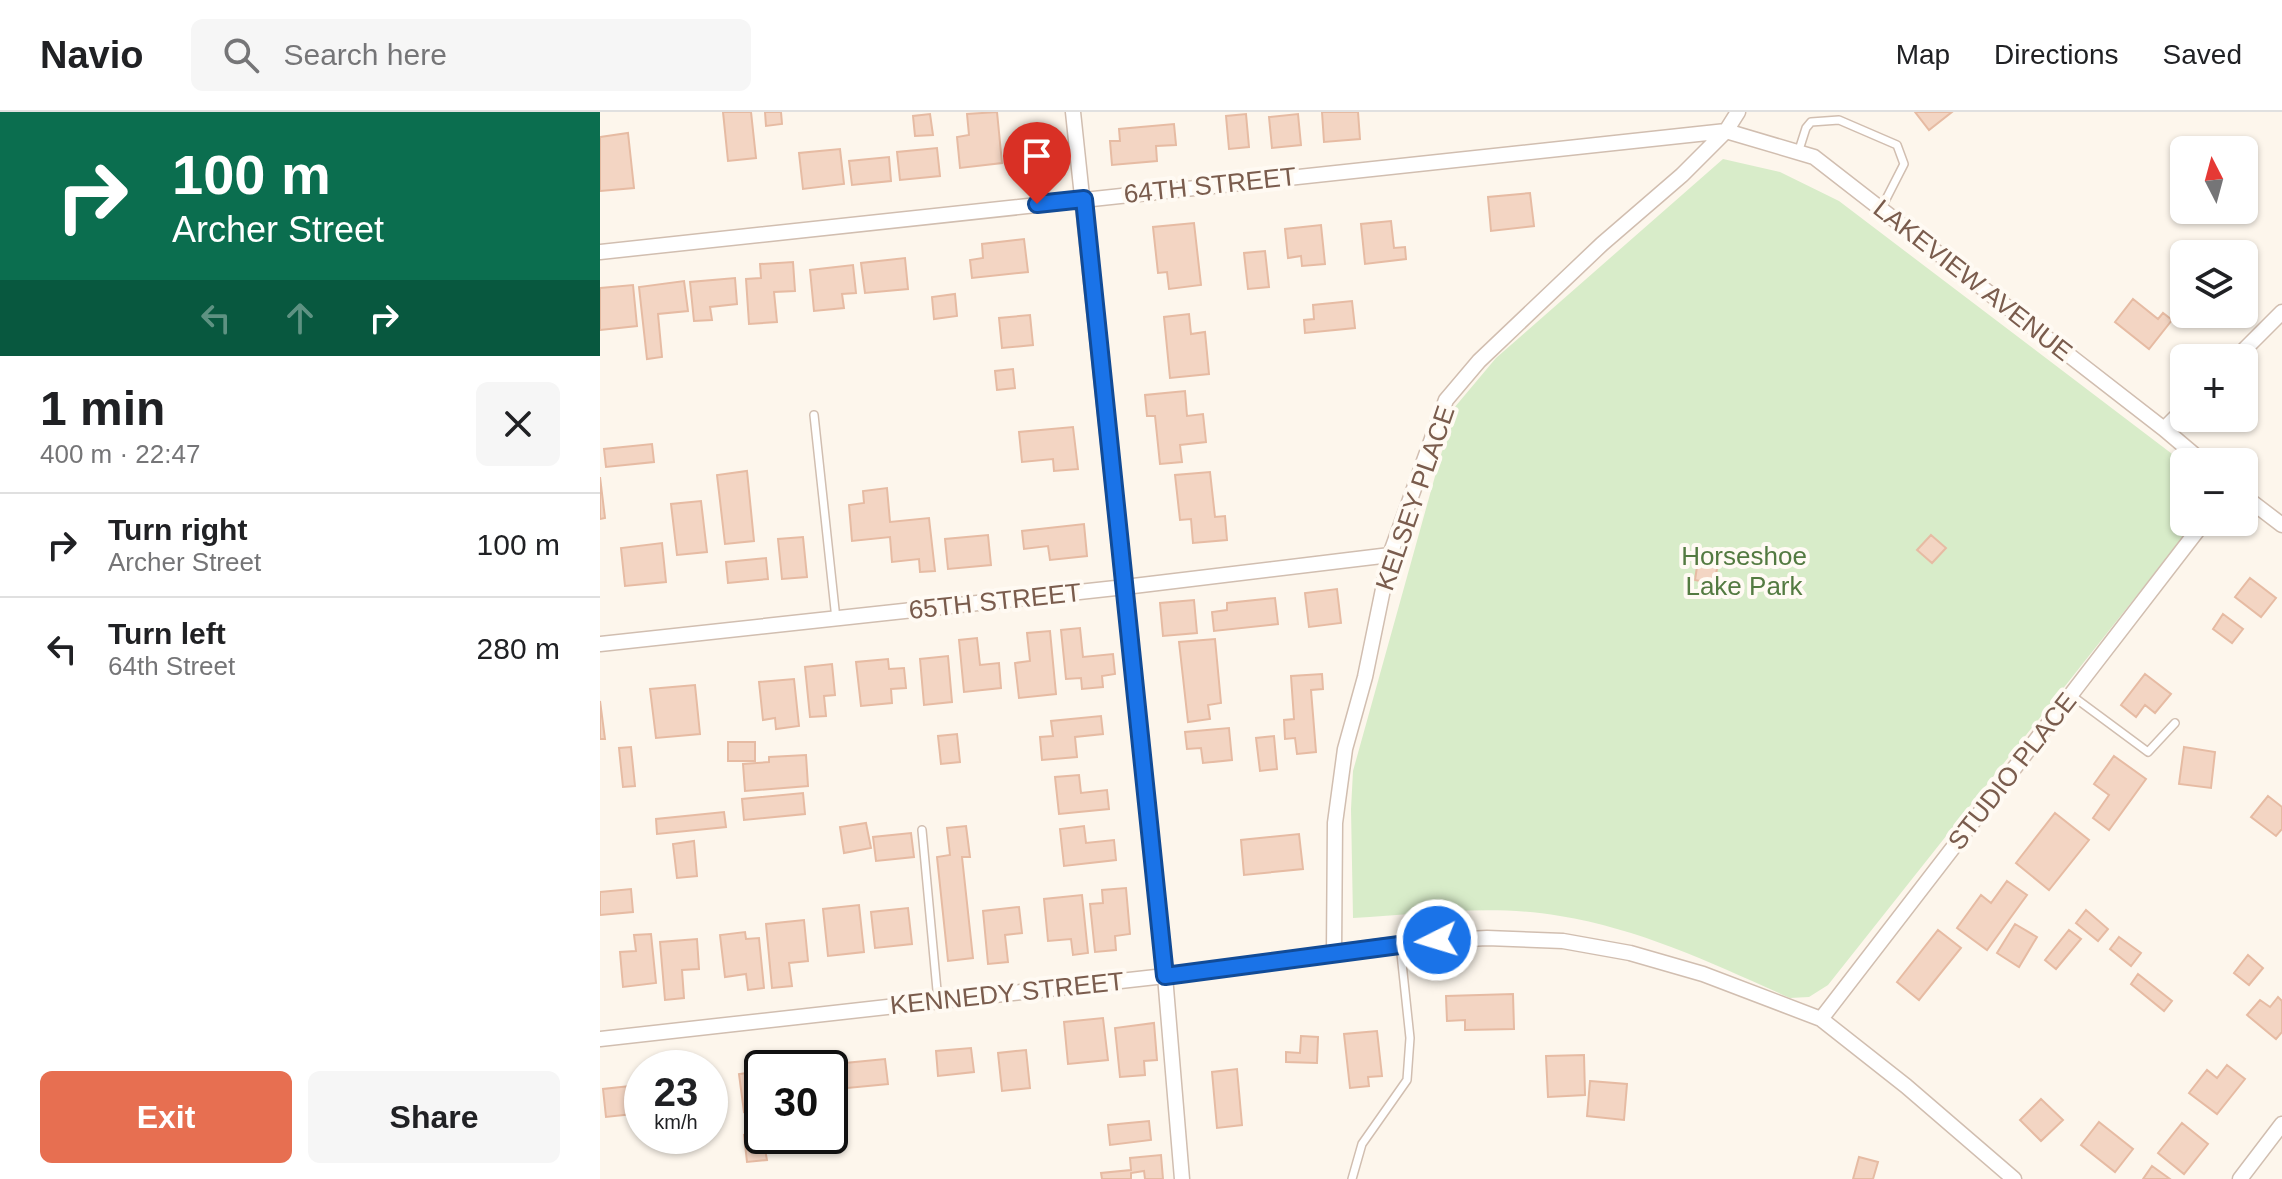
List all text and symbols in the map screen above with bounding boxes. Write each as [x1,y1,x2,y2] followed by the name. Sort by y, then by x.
[191,19,751,91] search box
[219,33,263,77] icon: search
[40,34,143,76] text: Navio
[283,38,447,71] text: Search here
[1896,39,1950,70] text: Map
[1994,39,2119,70] text: Directions
[2163,39,2242,70] text: Saved
[1003,122,1071,204] pin
[1015,134,1059,178] icon: arrive
[2170,136,2258,224] north arrow
[2170,136,2258,536] map controls
[172,143,331,206] text: 100 m
[40,144,144,248] icon: right
[1122,161,1298,209] street label: 64TH STREET
[1868,193,2078,367] street label: LAKEVIEW AVENUE
[172,209,384,250] text: Archer Street
[2170,240,2258,328] button: layers
[194,296,238,340] icon: left
[278,296,322,340] icon: ahead
[362,296,406,340] icon: right
[2170,344,2258,432] button: +
[40,382,165,435] text: 1 min
[476,382,560,466] button: close
[1369,402,1461,594] street label: KELSEY PLACE
[40,439,200,469] text: 400 m · 22:47
[2170,448,2258,536] button: −
[108,513,247,546] text: Turn right
[40,523,84,567] icon: right
[477,528,560,561] text: 100 m
[1681,541,1807,601] park label: Horseshoe Lake Park
[108,547,261,577] text: Archer Street
[907,577,1083,625] street label: 65TH STREET
[108,617,226,650] text: Turn left
[40,627,84,671] icon: left
[477,632,560,665] text: 280 m
[108,651,235,681] text: 64th Street
[1941,687,2083,855] street label: STUDIO PLACE
[1395,898,1479,982] position arrow
[889,966,1126,1020] street label: KENNEDY STREET
[744,1050,848,1154] speed limit sign: 30
[654,1070,698,1114] text: 23
[40,1071,292,1163] button: Exit
[308,1071,560,1163] button: Share
[654,1111,698,1133] text: km/h

